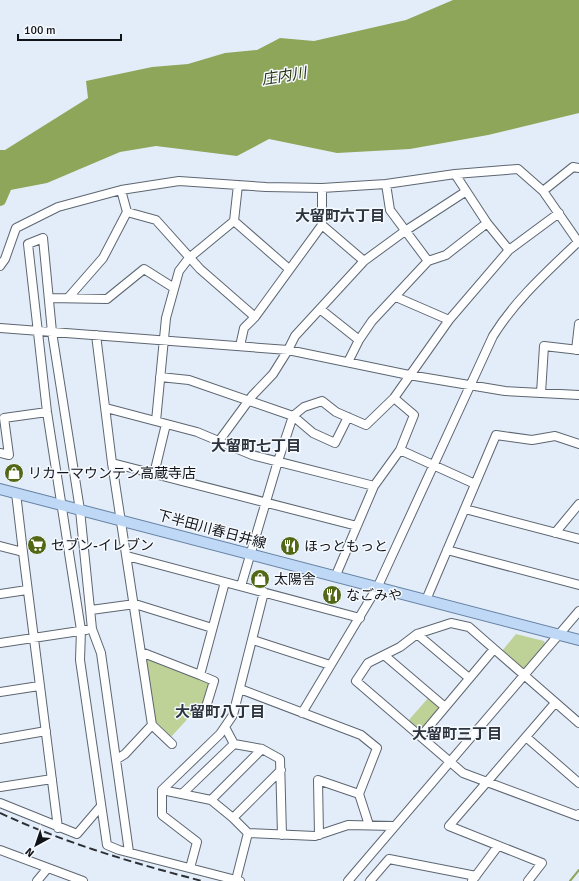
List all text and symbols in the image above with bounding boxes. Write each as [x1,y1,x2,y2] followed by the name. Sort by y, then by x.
[18,16,121,42] scale bar
[24,23,56,38] text: 100 m
[260,63,310,88] water label: 庄内川
[295,207,385,225] district label: 大留町六丁目
[211,437,301,455] district label: 大留町七丁目
[3,462,25,484] shop icon: リカーマウンテン高蔵寺店
[28,465,196,482] place label: リカーマウンテン高蔵寺店
[156,507,268,552] street label: 下半田川春日井線
[26,534,48,556] supermarket icon: セブン-イレブン
[279,535,301,557] restaurant icon: ほっともっと
[51,537,154,554] place label: セブン-イレブン
[304,538,388,555] place label: ほっともっと
[249,568,271,590] shop icon: 太陽舎
[274,571,316,588] place label: 太陽舎
[321,584,343,606] restaurant icon: なごみや
[346,587,402,604] place label: なごみや
[175,703,265,721] district label: 大留町八丁目
[412,725,502,743] district label: 大留町三丁目
[16,825,56,865] north arrow
[23,845,37,860] text: N

